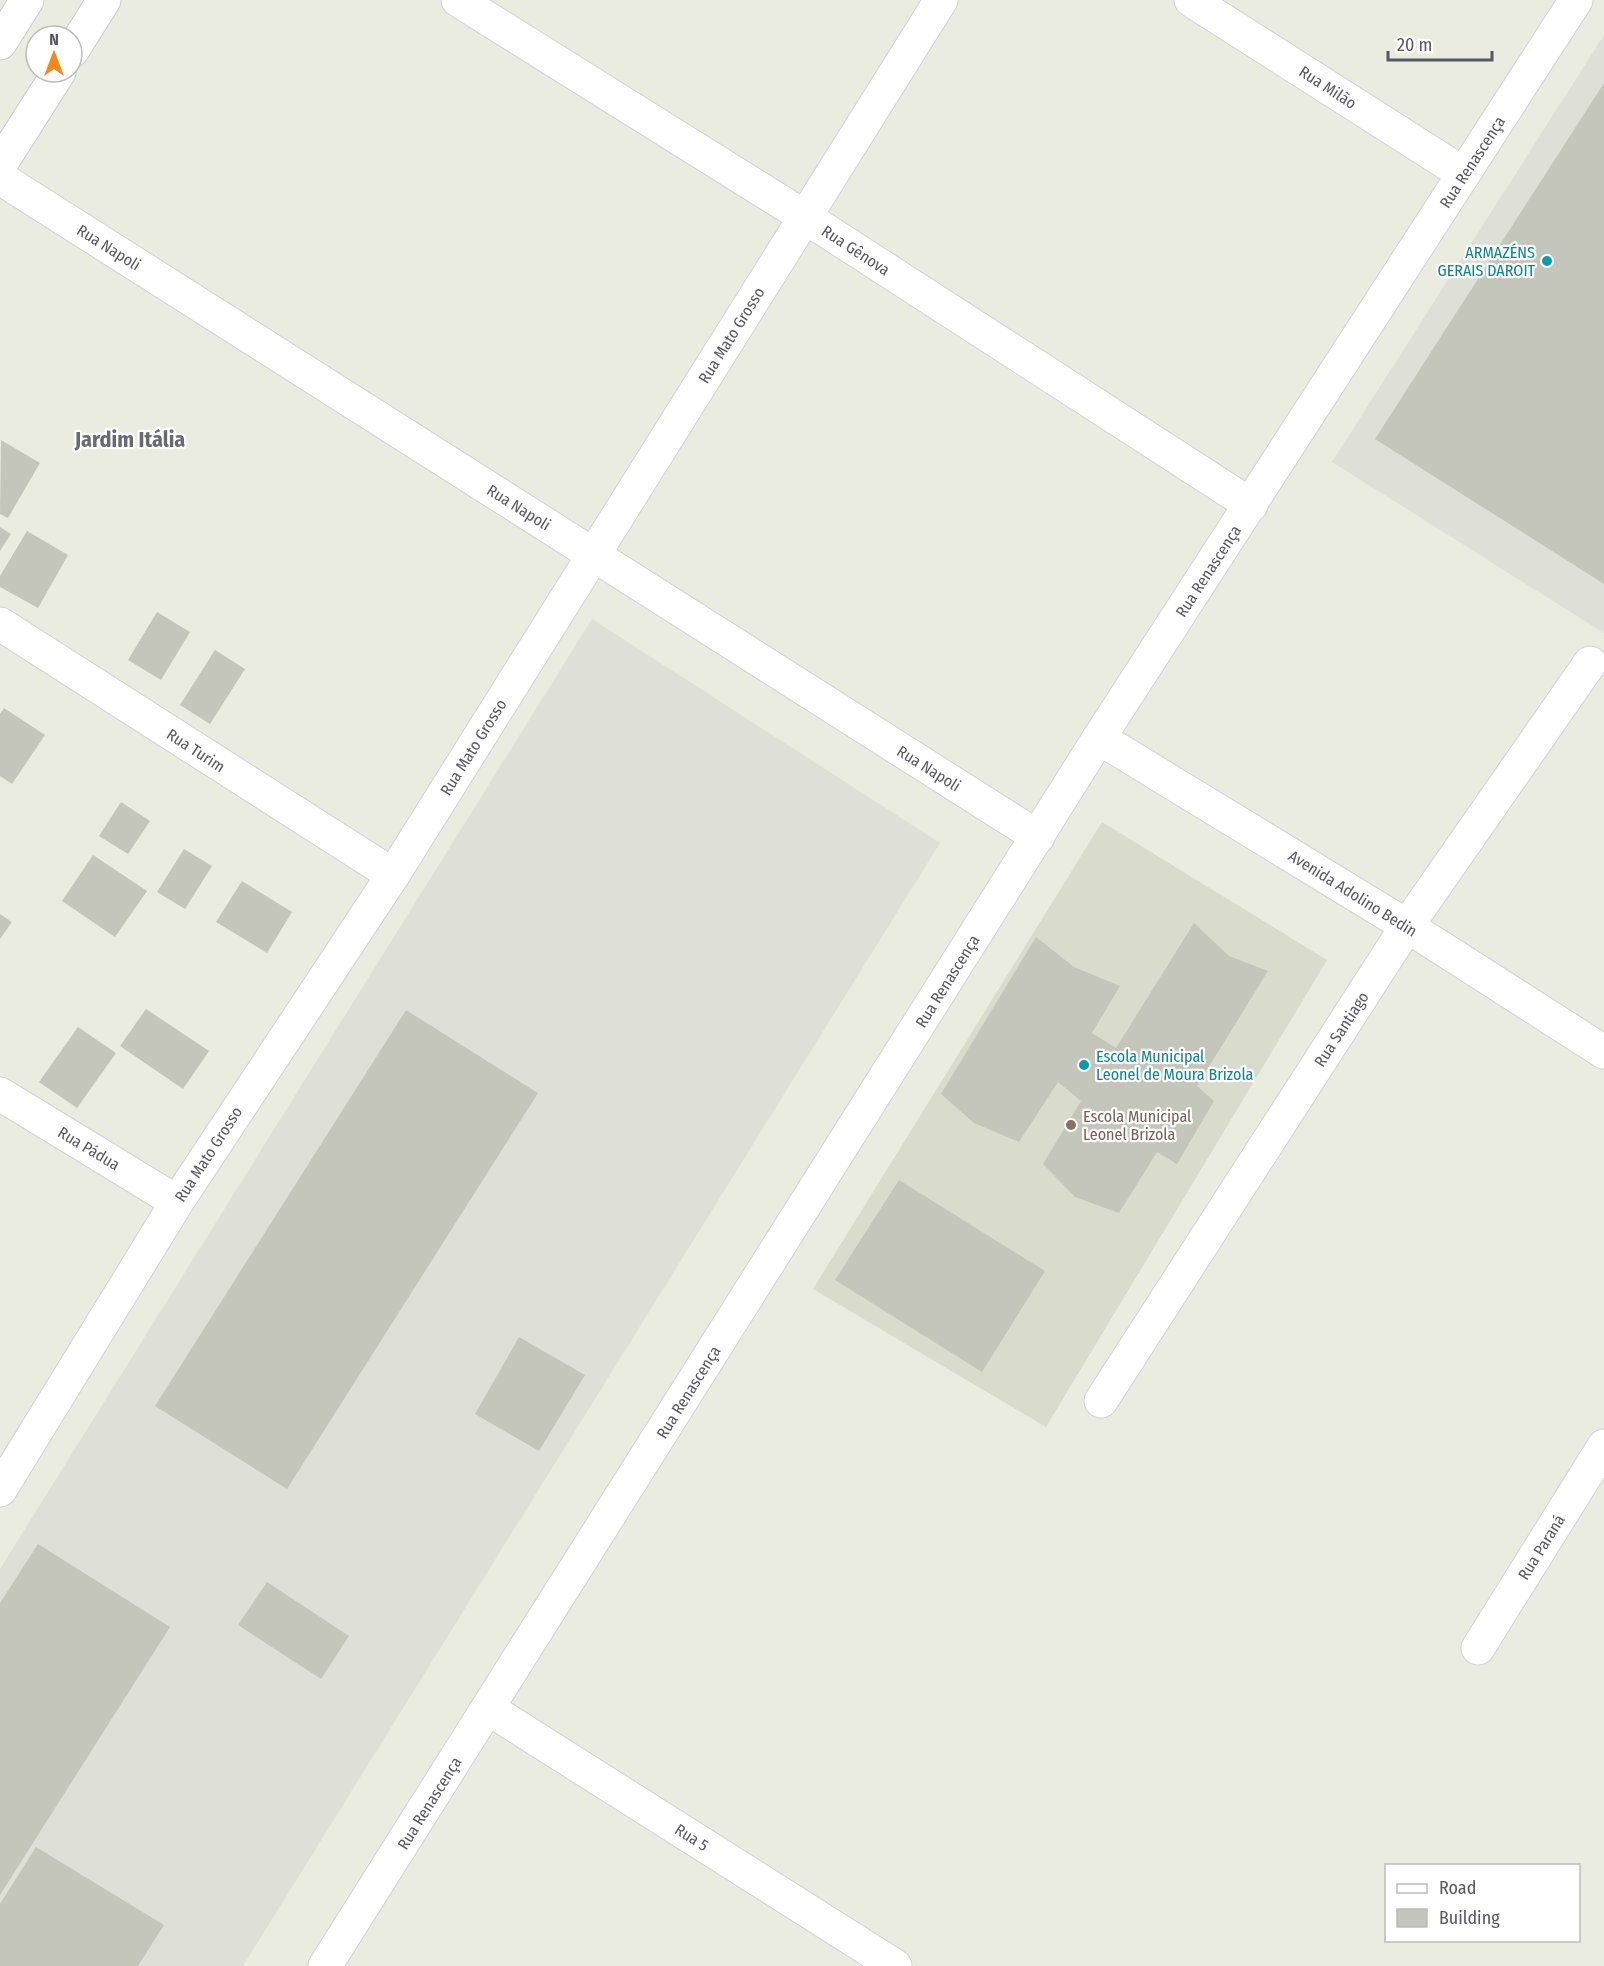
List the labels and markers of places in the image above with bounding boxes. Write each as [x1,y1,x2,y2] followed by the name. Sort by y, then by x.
[1438,243,1536,280] place label: ARMAZÉNS GERAIS DAROIT
[1540,254,1554,268] marker: ARMAZÉNS GERAIS DAROIT
[1096,1047,1254,1084] place label: Escola Municipal Leonel de Moura Brizola
[1077,1058,1091,1072] marker: Escola Municipal Leonel de Moura Brizola
[1083,1107,1191,1144] place label: Escola Municipal Leonel Brizola
[1064,1118,1078,1132] marker: Escola Municipal Leonel Brizola

